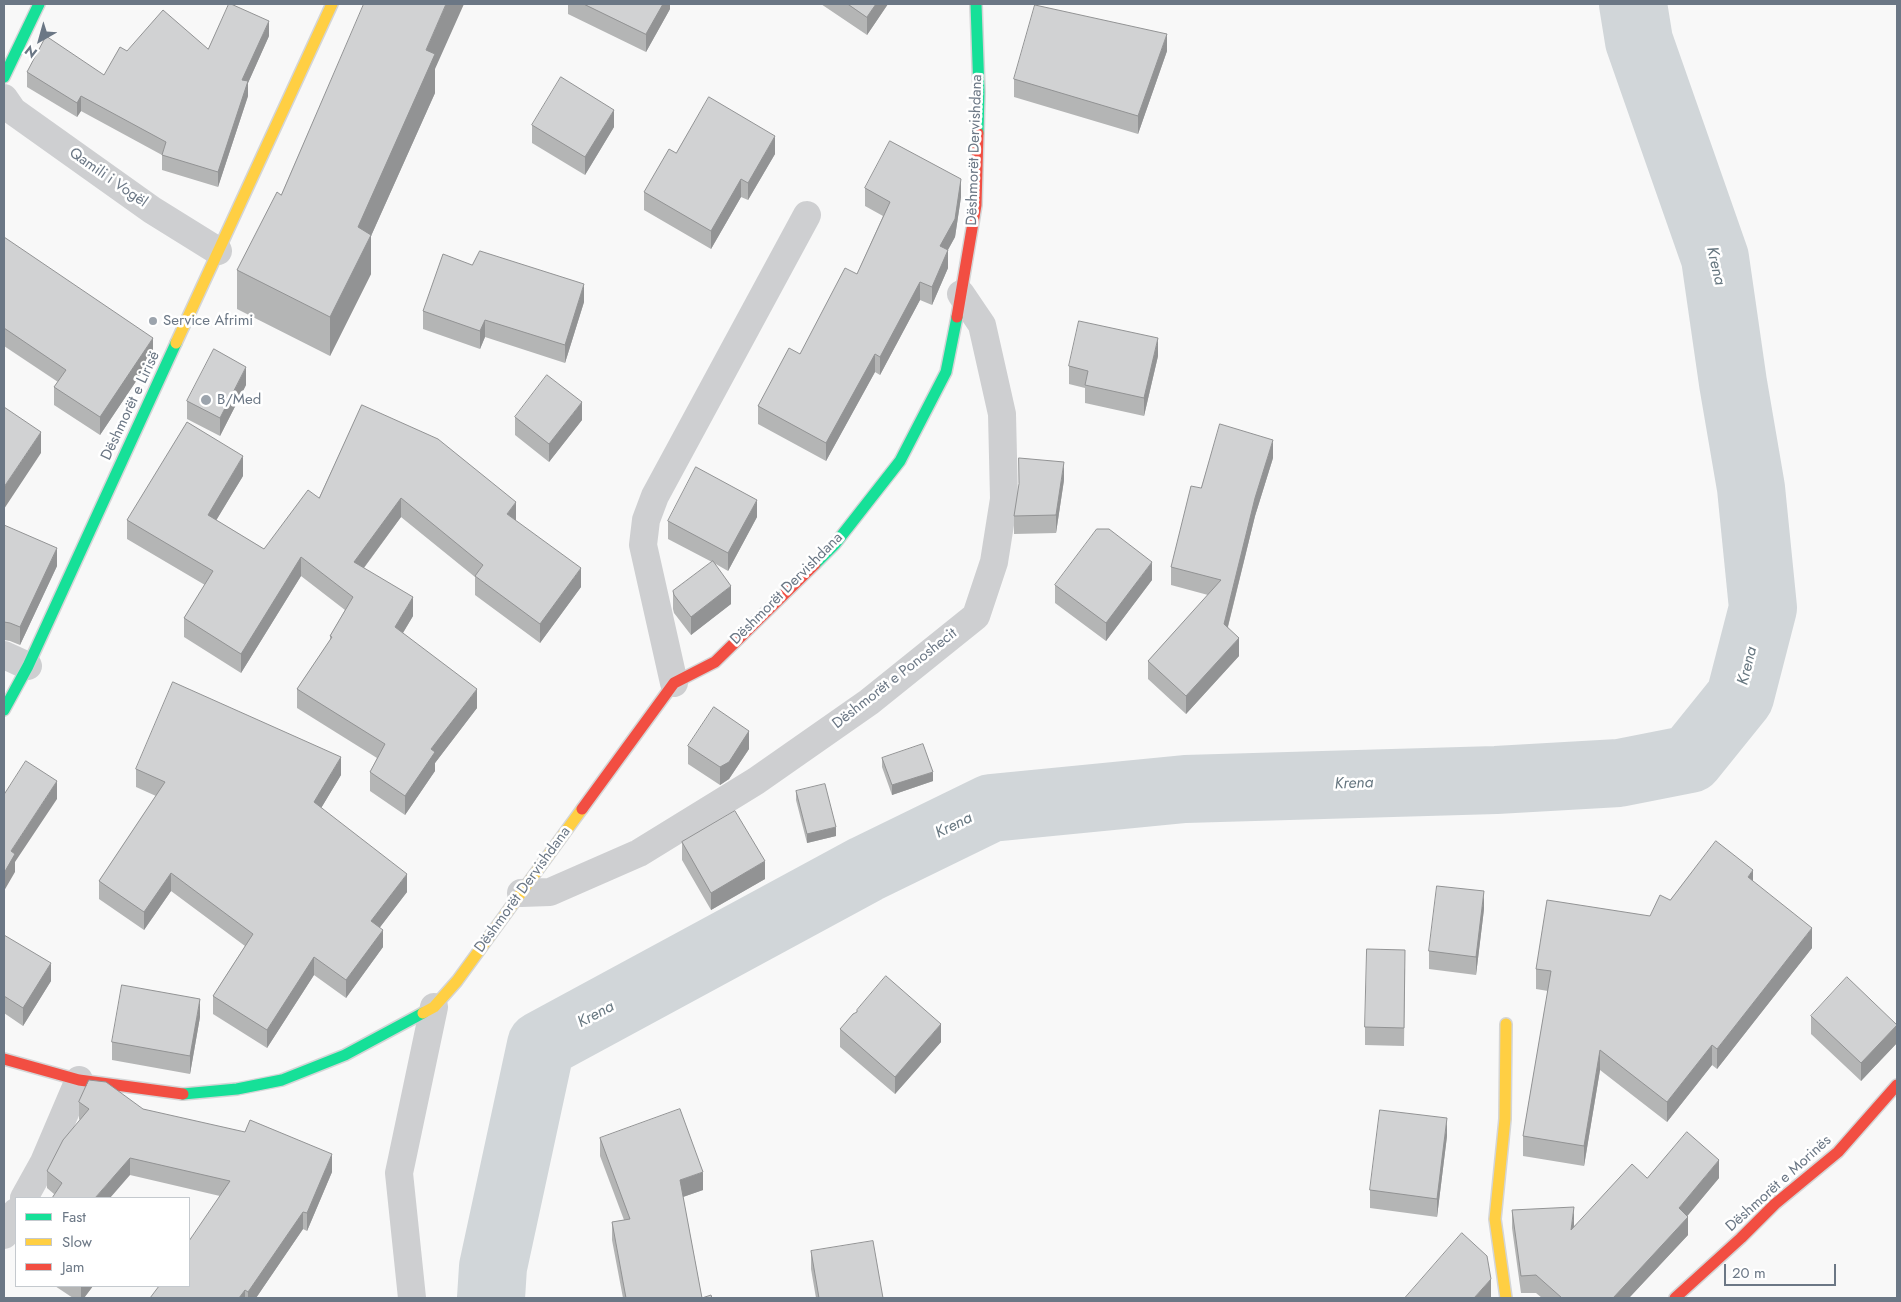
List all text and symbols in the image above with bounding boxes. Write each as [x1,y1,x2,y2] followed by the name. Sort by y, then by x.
[15,15,65,65] north arrow
[20,41,41,63] text: N
[963,74,987,226] street label: Dëshmorët Dervishdana
[65,144,151,212] street label: Qamili i Vogël
[1701,245,1729,287] water label: Krena
[163,312,253,330] place label: Service Afrimi
[147,315,159,327] marker: Service Afrimi
[98,349,164,463] street label: Dëshmorët e Lirisë
[217,391,261,409] place label: B/Med
[199,393,213,407] marker: B/Med
[727,529,847,649] street label: Dëshmorët Dervishdana
[829,625,961,733] street label: Dëshmorët e Ponoshecit
[1734,645,1762,687] water label: Krena
[1334,774,1374,794] water label: Krena
[932,809,976,843] water label: Krena
[471,824,575,956] street label: Dëshmorët Dervishdana
[574,997,618,1033] water label: Krena
[1723,1132,1835,1236] street label: Dëshmorët e Morinës
[15,1197,190,1287] legend
[62,1206,86,1228] text: Fast
[62,1231,92,1253] text: Slow
[1726,1254,1838,1286] scale bar
[62,1256,85,1278] text: Jam
[1732,1262,1766,1284] text: 20 m

